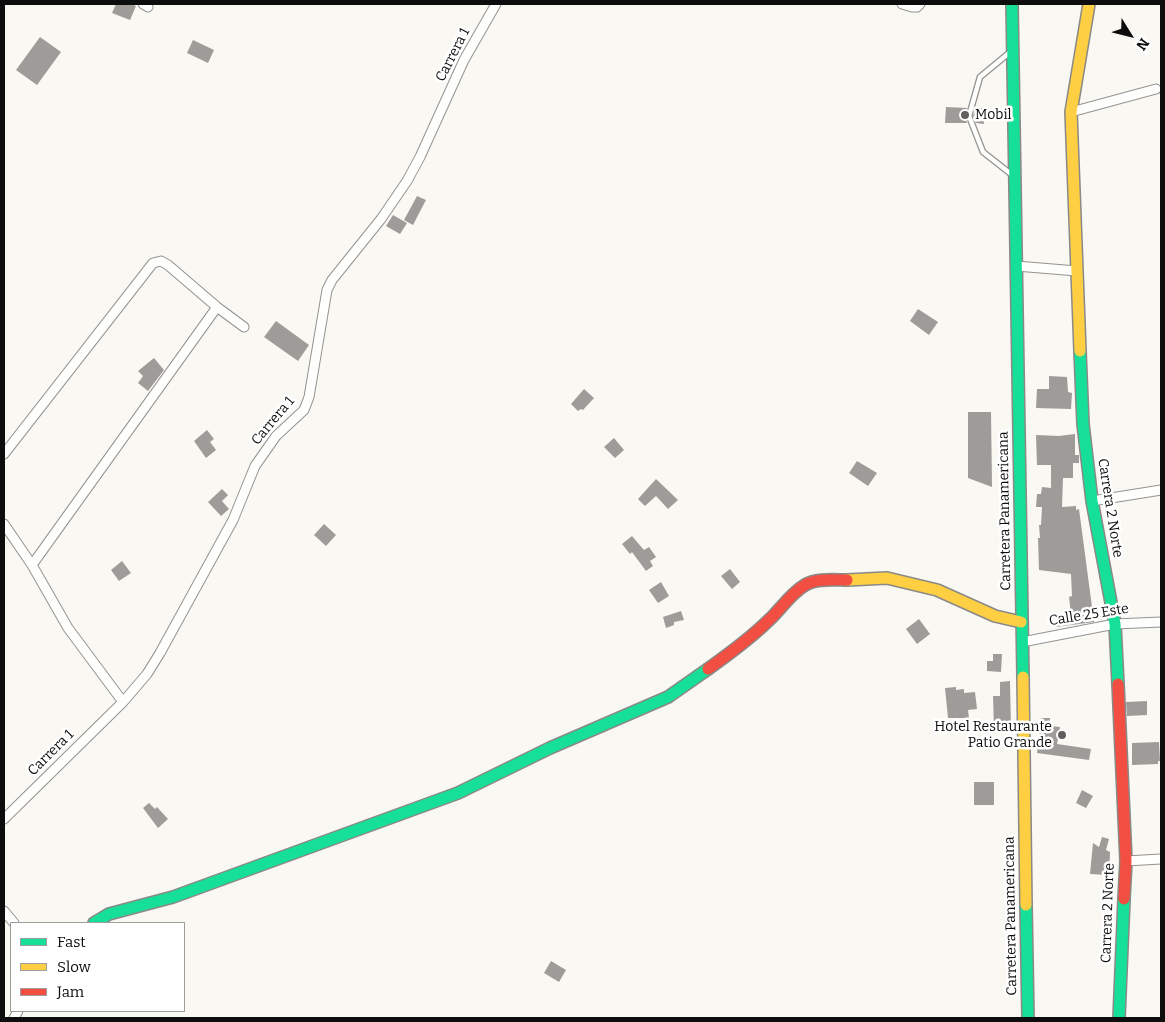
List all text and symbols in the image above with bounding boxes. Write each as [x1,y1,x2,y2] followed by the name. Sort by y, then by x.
[1105,10,1155,60] north arrow
[432,25,474,85] street label: Carrera 1
[1132,35,1153,53] text: N
[975,107,1012,123] place label: Mobil
[959,109,971,121] marker: Mobil
[248,393,298,449] street label: Carrera 1
[995,431,1015,591] street label: Carretera Panamericana
[1094,457,1126,559] street label: Carrera 2 Norte
[1048,600,1130,630] street label: Calle 25 Este
[934,719,1052,752] place label: Hotel Restaurante Patio Grande
[25,727,77,779] street label: Carrera 1
[1056,729,1068,741] marker: Hotel Restaurante Patio Grande
[1001,836,1021,996] street label: Carretera Panamericana
[1098,863,1118,963] street label: Carrera 2 Norte
[10,922,185,1012] legend
[57,933,86,951] text: Fast
[57,958,91,976] text: Slow
[57,983,84,1001] text: Jam

